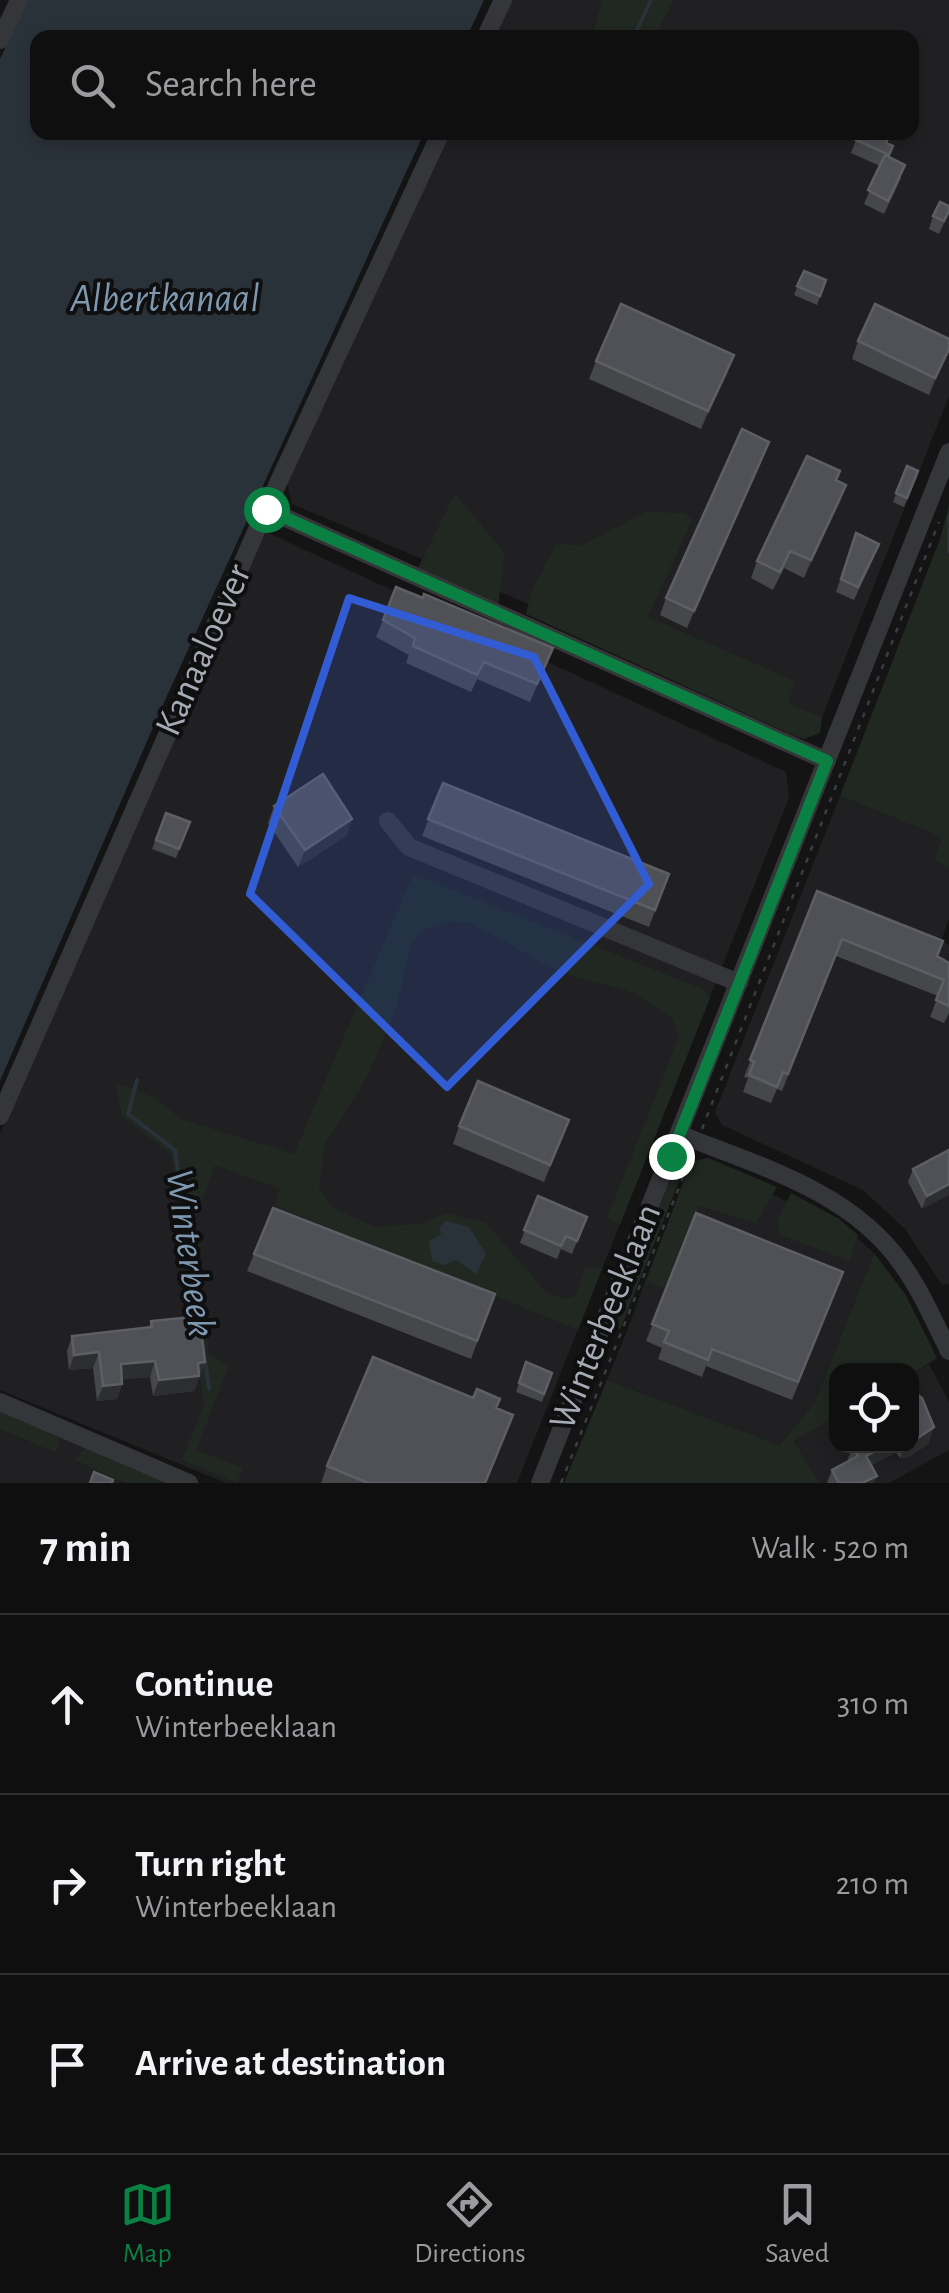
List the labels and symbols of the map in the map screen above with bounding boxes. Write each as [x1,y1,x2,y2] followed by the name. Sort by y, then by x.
[69,279,260,319] water label: Albertkanaal
[244,487,290,533] route start
[149,558,259,741] street label: Kanaaloever
[649,1134,695,1180] route end
[158,1167,222,1339] water label: Winterbeek
[543,1199,669,1435] street label: Winterbeeklaan

